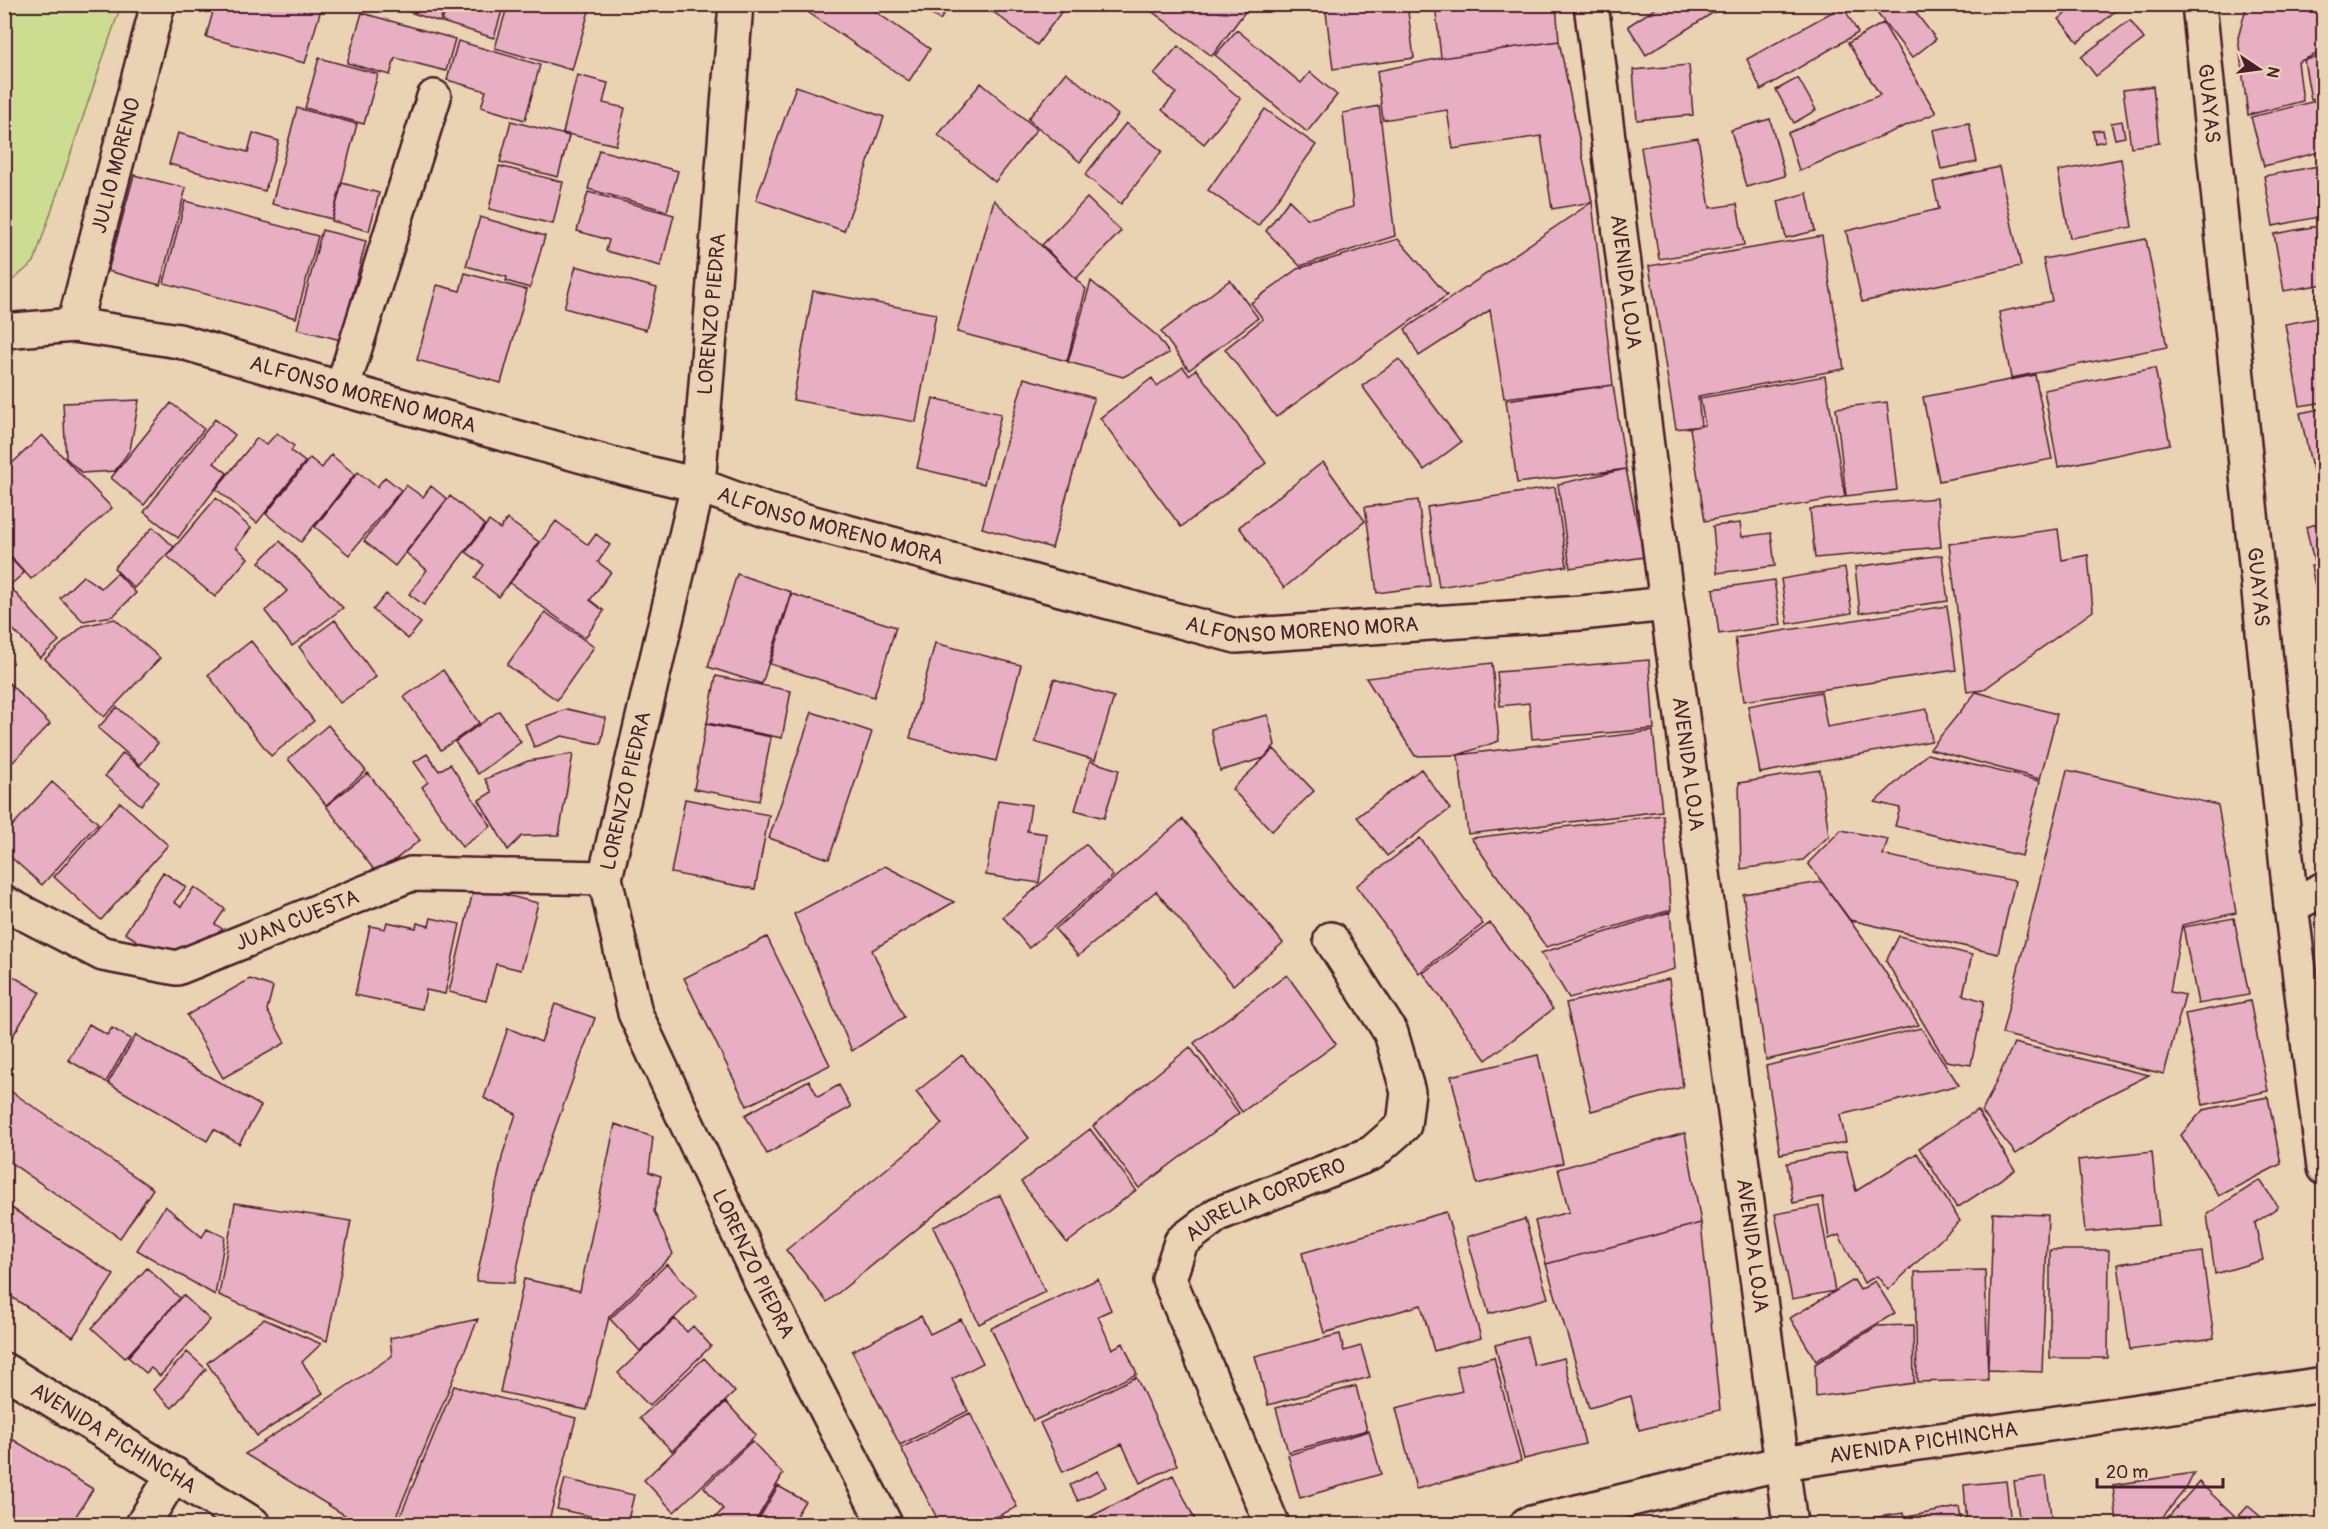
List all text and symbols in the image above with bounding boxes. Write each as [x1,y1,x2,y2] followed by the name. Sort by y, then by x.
[2229,39,2289,99] north arrow
[2192,63,2227,144] street label: GUAYAS
[2262,65,2284,80] text: N
[85,95,146,236] street label: JULIO MORENO
[1604,213,1648,351] street label: AVENIDA LOJA
[691,232,733,396] street label: LORENZO PIEDRA
[247,349,479,439] street label: ALFONSO MORENO MORA
[714,480,947,571] street label: ALFONSO MORENO MORA
[2241,546,2276,628] street label: GUAYAS
[1183,610,1419,649] street label: ALFONSO MORENO MORA
[1666,695,1711,833] street label: AVENIDA LOJA
[595,709,657,873] street label: LORENZO PIEDRA
[231,883,363,957] street label: JUAN CUESTA
[1180,1151,1349,1248] street label: AURELIA CORDERO
[1730,1177,1775,1314] street label: AVENIDA LOJA
[706,1185,801,1343] street label: LORENZO PIEDRA
[26,1376,202,1499] street label: AVENIDA PICHINCHA
[1827,1415,2019,1469] street label: AVENIDA PICHINCHA
[2097,1451,2223,1489] scale bar
[2106,1461,2148,1484] text: 20 m

